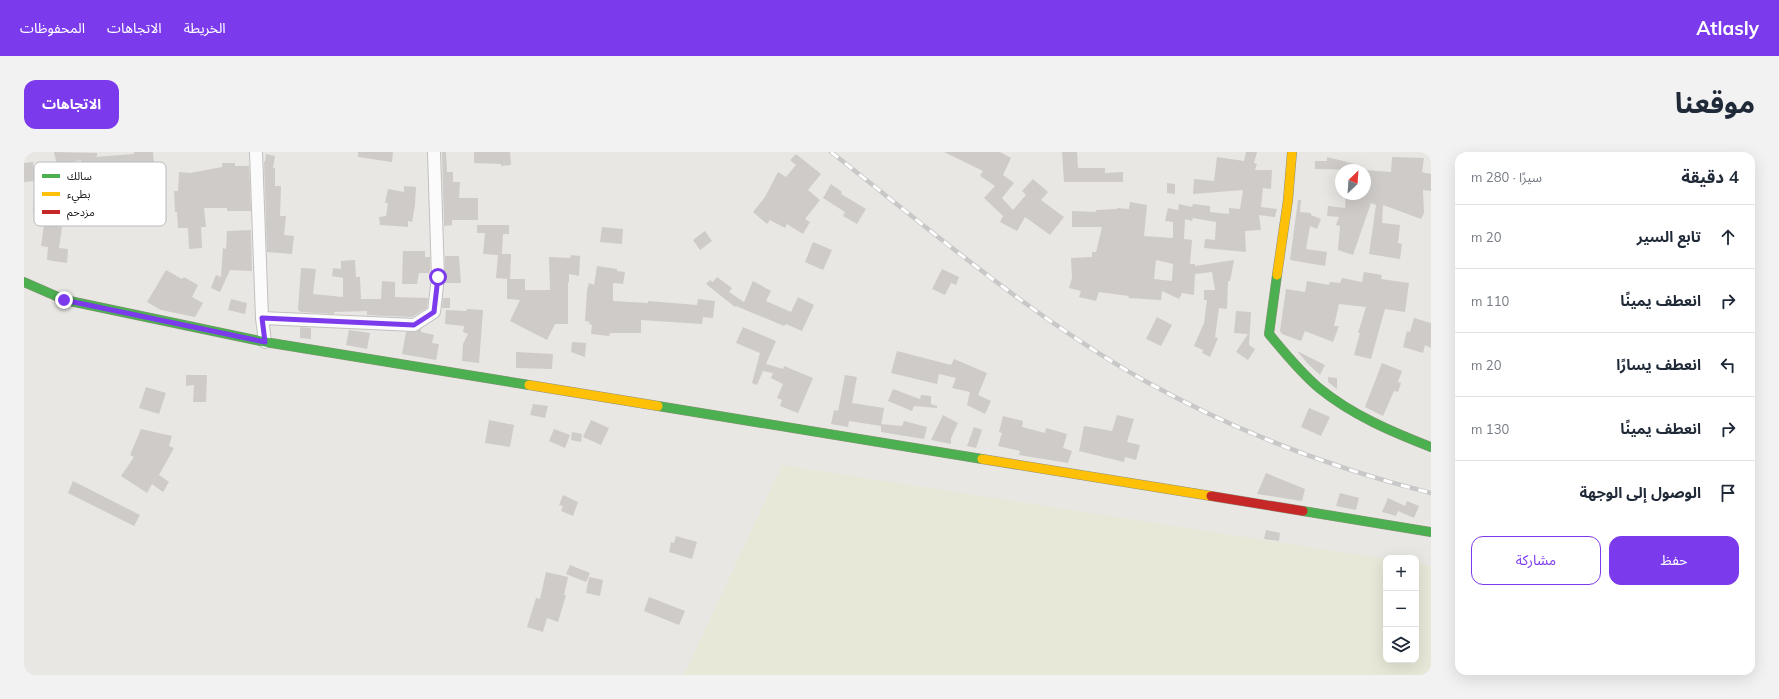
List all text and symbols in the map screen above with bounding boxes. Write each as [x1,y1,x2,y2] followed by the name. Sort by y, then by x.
[1696,16,1759,40] text: Atlasly
[20,19,85,37] text: المحفوظات
[107,19,162,37] text: الاتجاهات
[184,19,226,37] text: الخريطة
[24,80,119,129] button: الاتجاهات
[1675,85,1755,120] text: موقعنا
[34,162,166,226] legend
[1335,164,1371,200] north arrow
[1681,166,1739,187] text: 4 دقيقة
[67,169,92,183] text: سالك
[1471,169,1542,185] text: سيرًا · 280 m
[67,187,90,204] text: بطيء
[67,205,95,221] text: مزدحم
[1717,226,1739,248] icon: ahead
[1637,227,1701,246] text: تابع السير
[1471,229,1501,245] text: 20 m
[429,268,447,286] route start
[1717,290,1739,312] icon: right
[55,291,73,309] route end
[1620,291,1701,310] text: انعطف يمينًا
[1471,293,1509,309] text: 110 m
[1717,354,1739,376] icon: left
[1616,355,1701,374] text: انعطف يسارًا
[1471,357,1501,373] text: 20 m
[1717,418,1739,440] icon: right
[1620,419,1701,438] text: انعطف يمينًا
[1471,421,1509,437] text: 130 m
[1717,482,1739,504] icon: arrive
[1580,483,1701,502] text: الوصول إلى الوجهة
[1471,536,1601,585] button: مشاركة
[1609,536,1739,585] button: حفظ
[1383,555,1419,663] map controls
[1383,555,1419,591] button: +
[1383,591,1419,627] button: −
[1383,627,1419,663] button: layers

